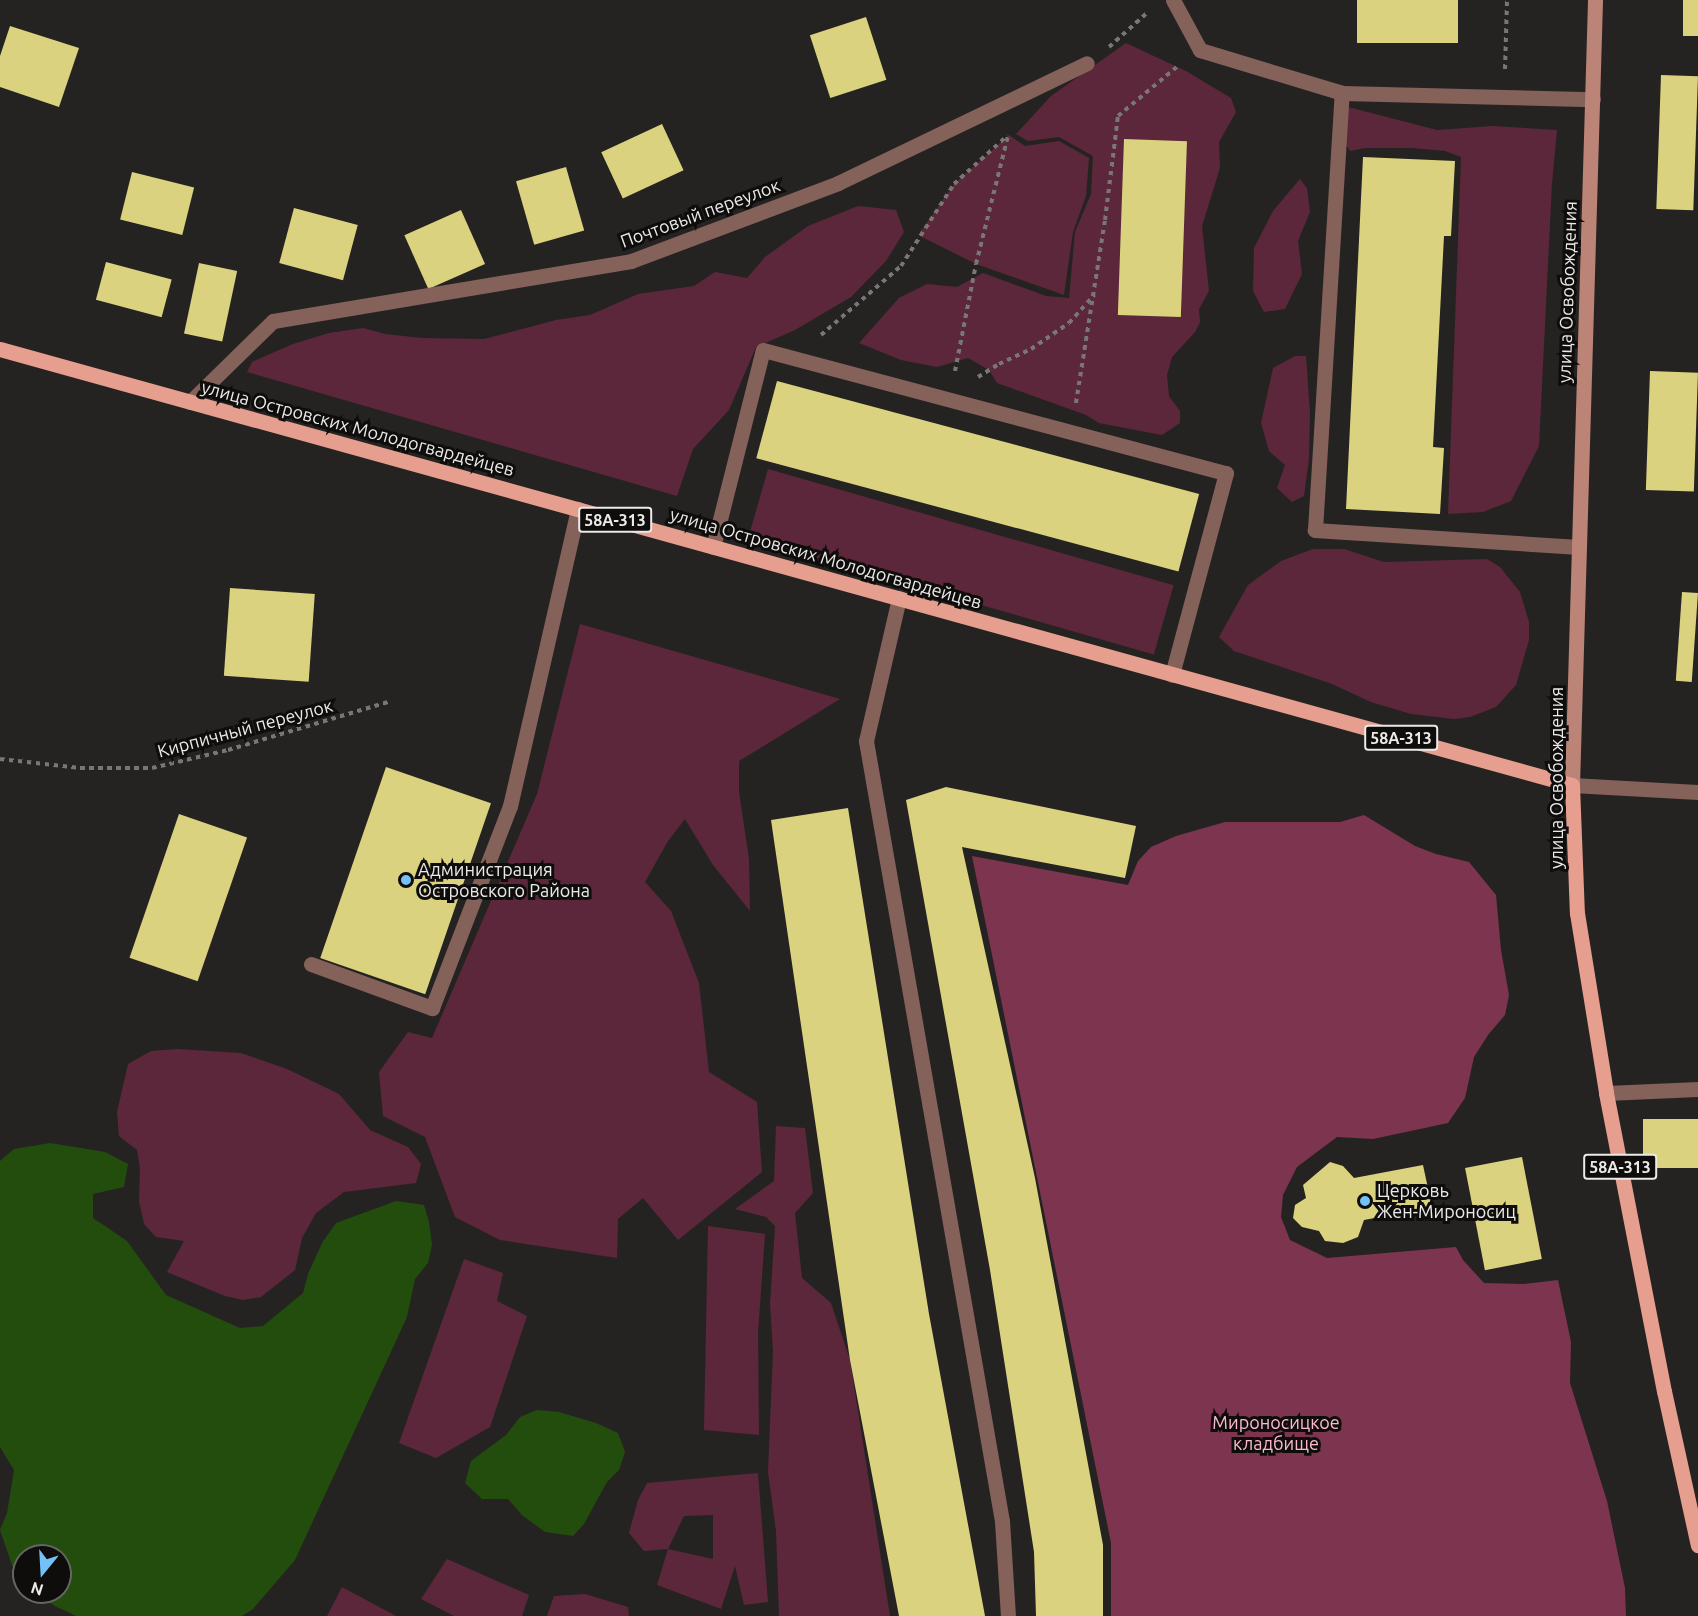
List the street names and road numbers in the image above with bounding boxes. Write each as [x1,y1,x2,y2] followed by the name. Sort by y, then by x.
[617,174,783,252] street label: Почтовый переулок
[1553,201,1581,383] street label: улица Освобождения
[199,376,517,480] street label: улица Островских Молодогвардейцев
[668,503,984,613] street label: улица Островских Молодогвардейцев
[578,507,652,533] road number: 58А-313
[1545,687,1567,869] street label: улица Освобождения
[155,694,335,762] street label: Кирпичный переулок
[1364,725,1438,751] road number: 58А-313
[1582,1154,1658,1180] road number: 58А-313

